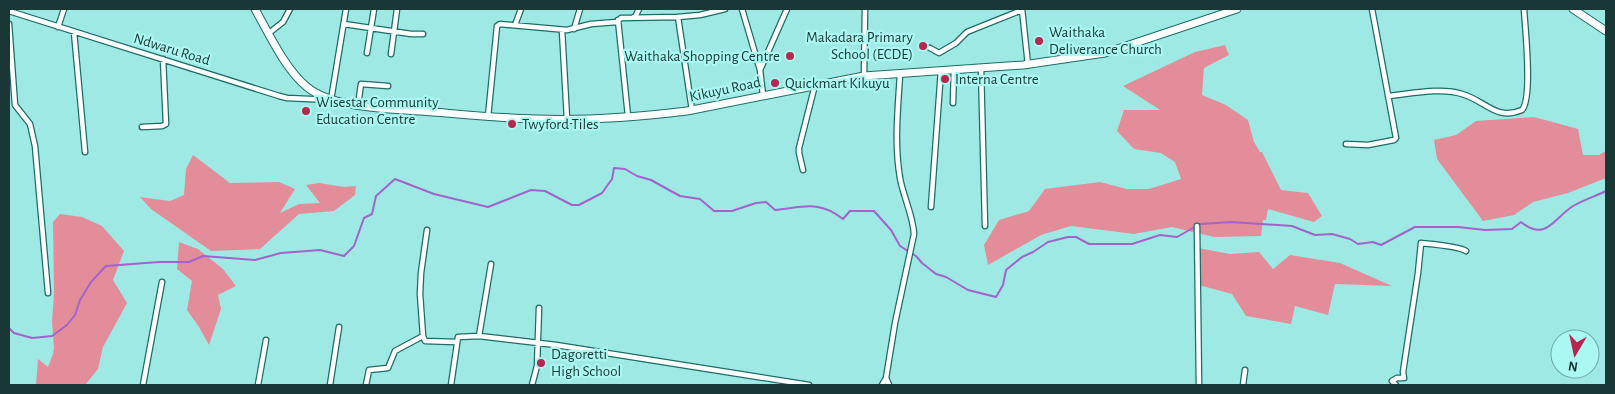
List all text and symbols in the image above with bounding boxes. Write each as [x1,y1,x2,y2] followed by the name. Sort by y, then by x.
[1049,25,1162,57] place label: Waithaka Deliverance Church
[806,30,914,62] place label: Makadara Primary School (ECDE)
[132,31,212,68] street label: Ndwaru Road
[1033,35,1045,47] marker: Waithaka Deliverance Church
[917,40,929,52] marker: Makadara Primary School (ECDE)
[624,49,780,64] place label: Waithaka Shopping Centre
[784,50,796,62] marker: Waithaka Shopping Centre
[955,72,1039,87] place label: Interna Centre
[939,73,951,85] marker: Interna Centre
[688,75,762,104] street label: Kikuyu Road
[785,76,890,91] place label: Quickmart Kikuyu
[769,77,781,89] marker: Quickmart Kikuyu
[316,95,439,127] place label: Wisestar Community Education Centre
[300,105,312,117] marker: Wisestar Community Education Centre
[522,117,599,132] place label: Twyford Tiles
[506,118,518,130] marker: Twyford Tiles
[1550,329,1600,379] north arrow
[551,347,621,379] place label: Dagoretti High School
[535,357,547,369] marker: Dagoretti High School
[1567,358,1579,374] text: N

